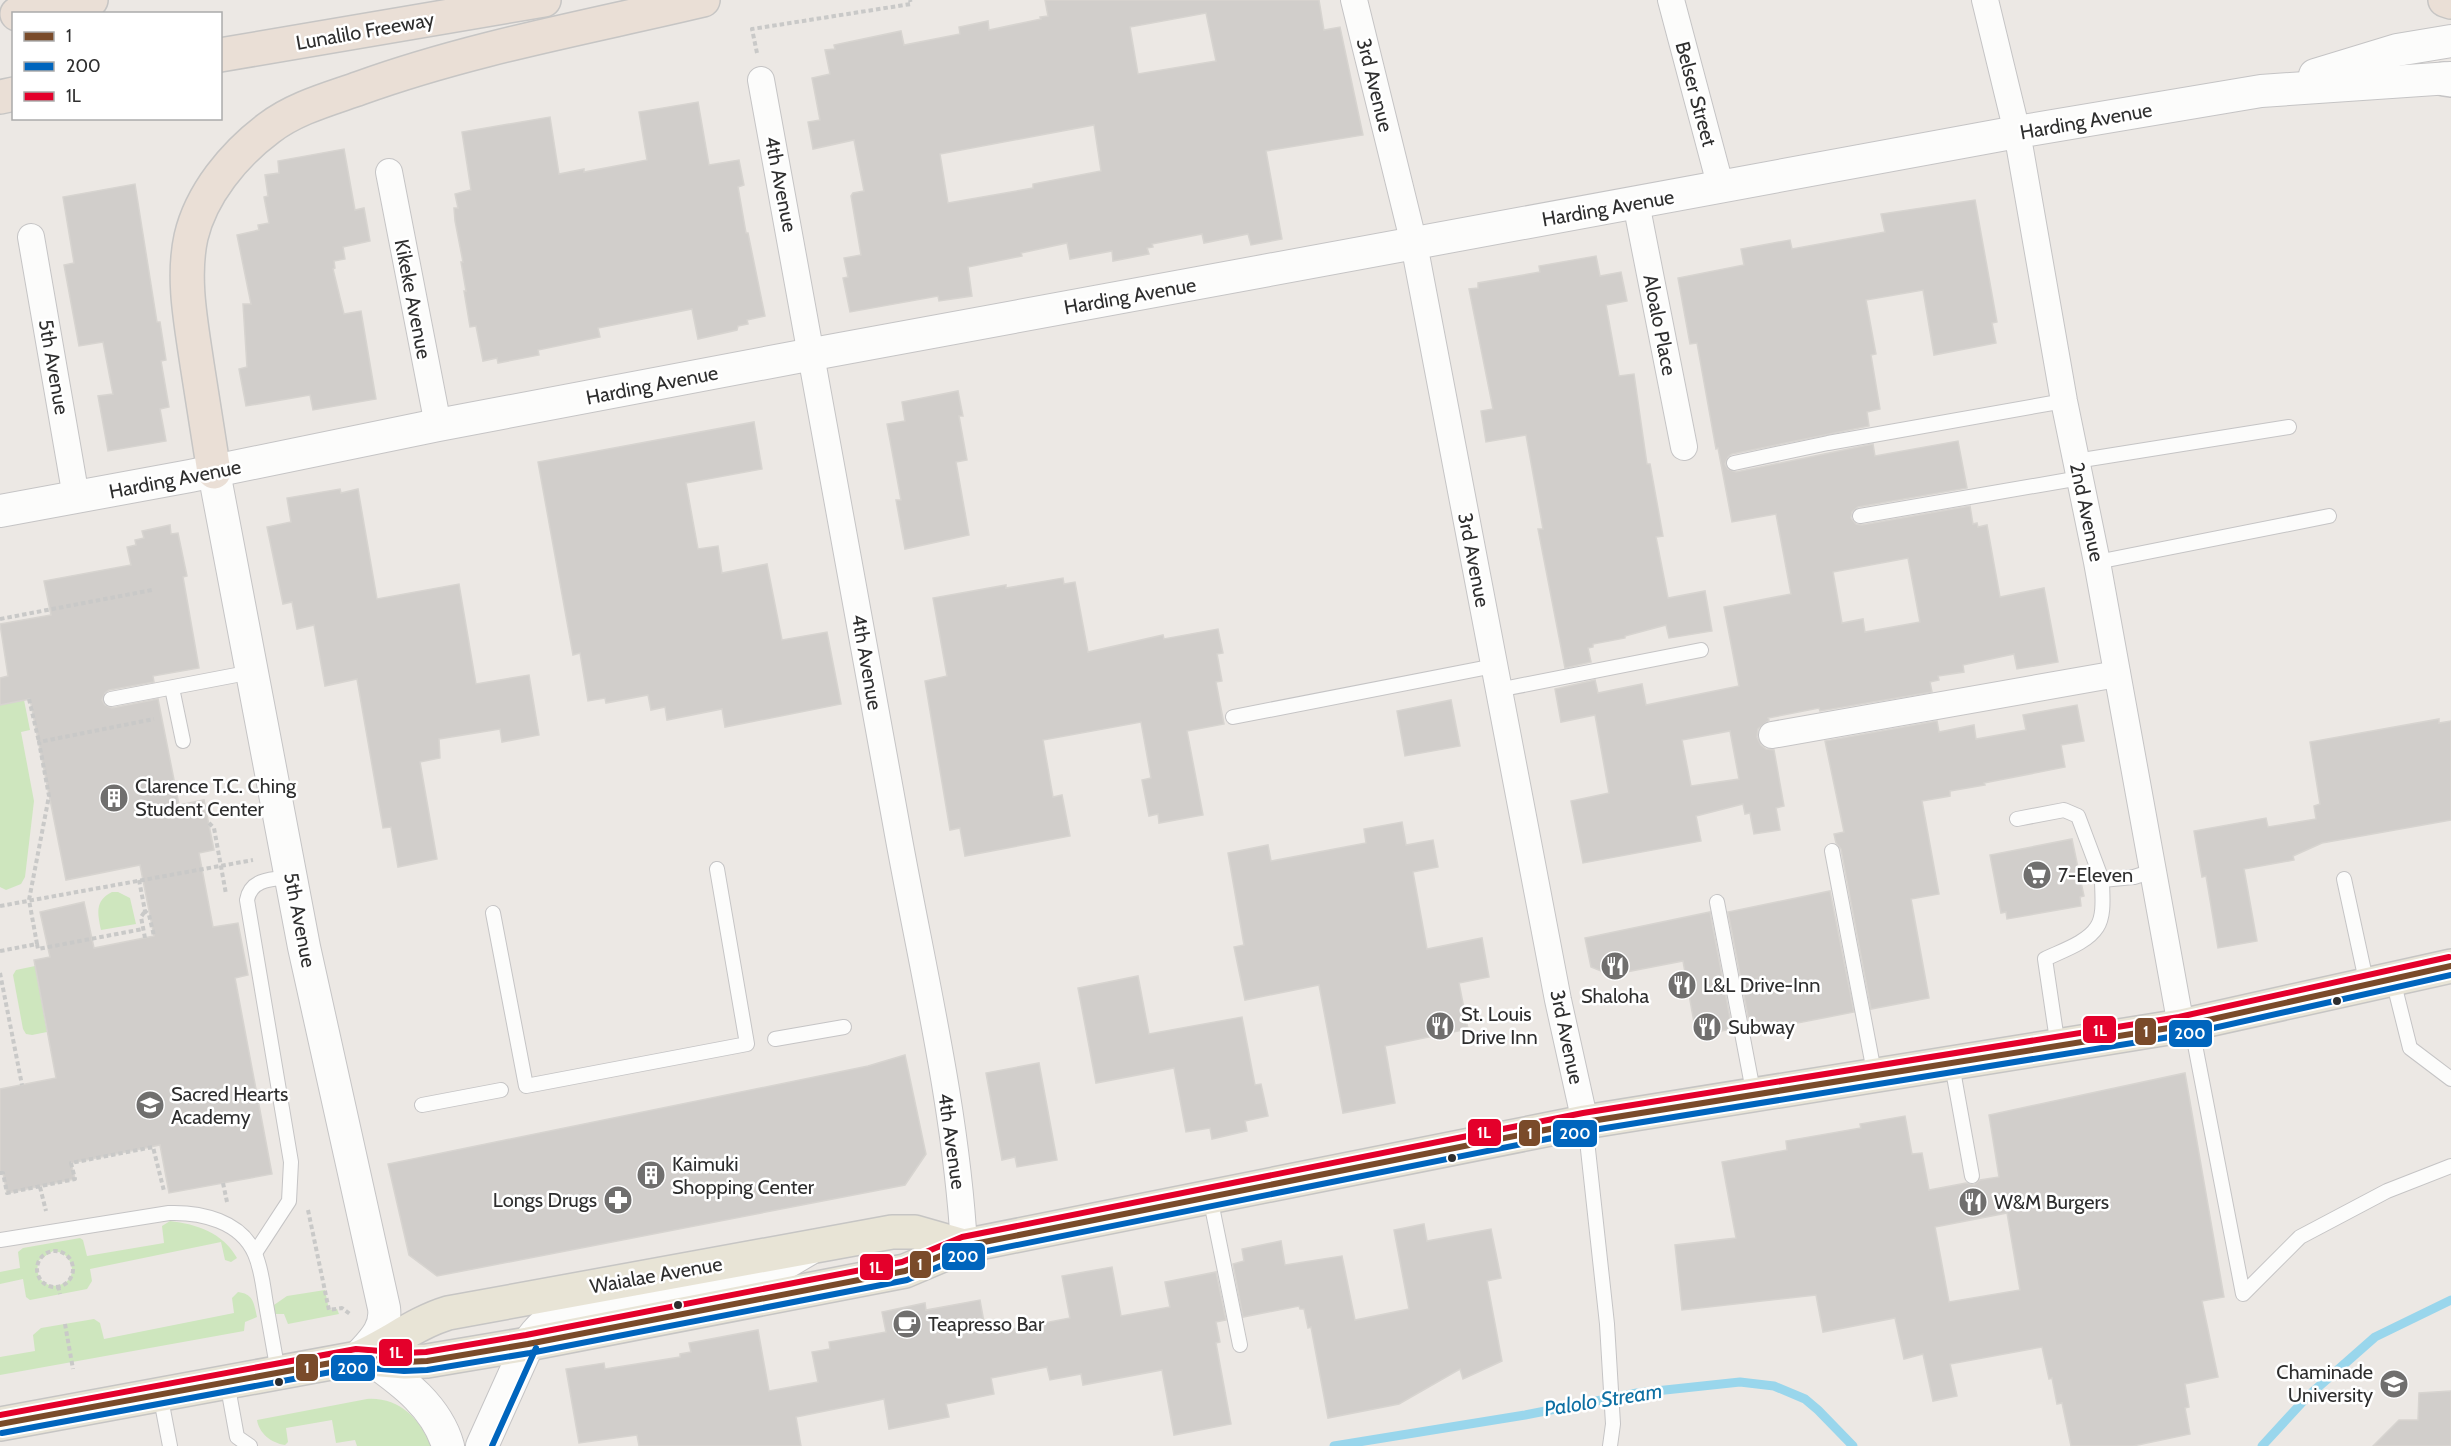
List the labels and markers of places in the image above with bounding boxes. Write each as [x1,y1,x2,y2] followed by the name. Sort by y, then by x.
[135,774,297,821] place label: Clarence T.C. Ching Student Center
[98,782,130,814] building icon: Clarence T.C. Ching Student Center
[2021,859,2053,891] supermarket icon: 7-Eleven
[2058,863,2133,887] place label: 7-Eleven
[1599,950,1631,982] restaurant icon: Shaloha
[1666,969,1698,1001] restaurant icon: L&L Drive-Inn
[1703,973,1820,997] place label: L&L Drive-Inn
[1581,984,1649,1008] place label: Shaloha
[2331,995,2343,1007] unlabelled marker
[1461,1002,1538,1049] place label: St. Louis Drive Inn
[1424,1010,1456,1042] restaurant icon: St. Louis Drive Inn
[1691,1011,1723,1043] restaurant icon: Subway
[1728,1015,1795,1039] place label: Subway
[171,1082,288,1129] place label: Sacred Hearts Academy
[134,1089,166,1121] school or university icon: Sacred Hearts Academy
[672,1152,815,1199] place label: Kaimuki Shopping Center
[1446,1152,1458,1164] unlabelled marker
[635,1159,667,1191] building icon: Kaimuki Shopping Center
[602,1184,634,1216] pharmacy icon: Longs Drugs
[1957,1186,1989,1218] restaurant icon: W&M Burgers
[493,1188,597,1212] place label: Longs Drugs
[1994,1190,2109,1214] place label: W&M Burgers
[672,1299,684,1311] unlabelled marker
[891,1308,923,1340] cafe icon: Teapresso Bar
[928,1312,1045,1336] place label: Teapresso Bar
[2276,1360,2373,1407] place label: Chaminade University
[2378,1368,2410,1400] school or university icon: Chaminade University
[273,1376,285,1388] unlabelled marker

